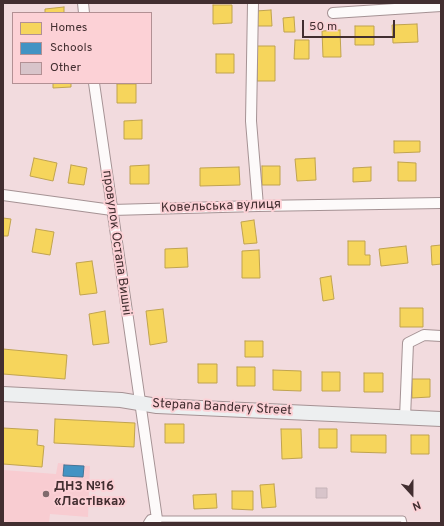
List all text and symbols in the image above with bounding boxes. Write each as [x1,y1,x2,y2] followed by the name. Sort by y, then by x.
[12,12,152,84] legend
[304,12,397,38] scale bar
[309,19,337,35] text: 50 m
[50,20,87,36] text: Homes
[50,40,92,56] text: Schools
[50,60,81,76] text: Other
[98,169,134,317] street label: провулок Остапа Вишні
[161,197,281,217] street label: Ковельська вулиця
[152,397,292,419] street label: Stepana Bandery Street
[392,474,432,514] north arrow
[54,479,126,510] place label: ДНЗ №16 «Ластівка»
[41,489,51,499] marker: ДНЗ №16 «Ластівка»
[410,497,422,513] text: N

